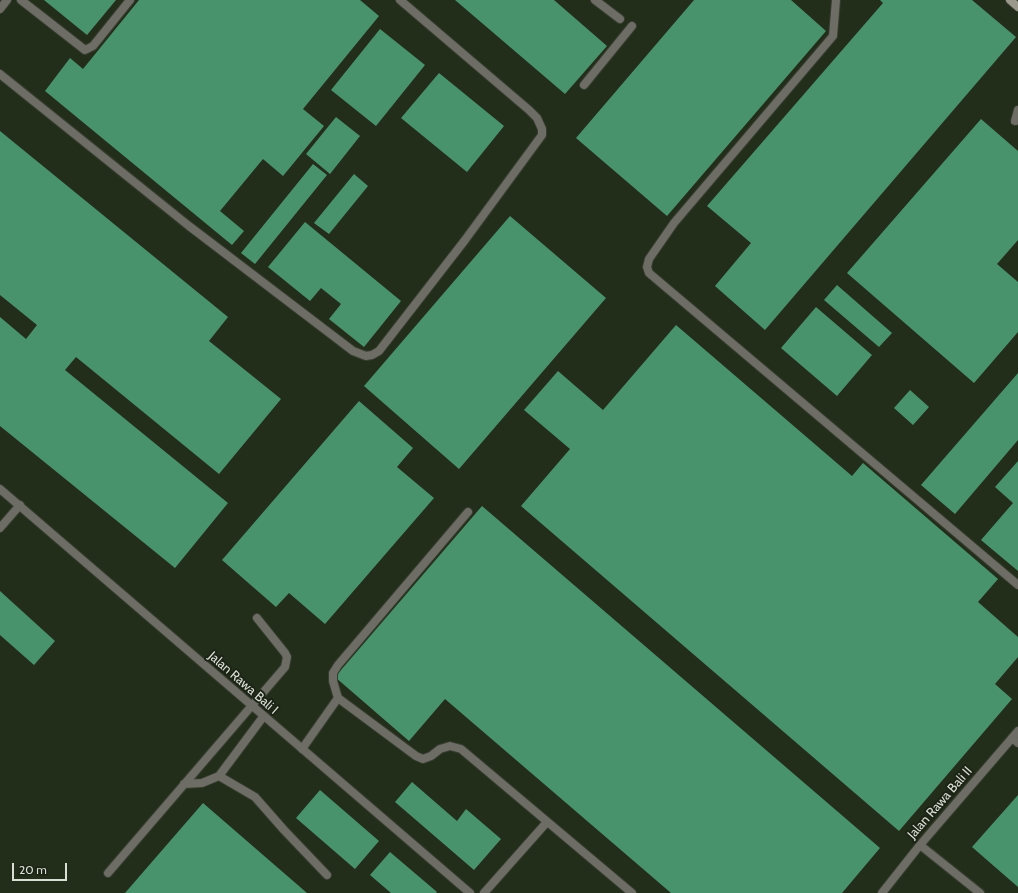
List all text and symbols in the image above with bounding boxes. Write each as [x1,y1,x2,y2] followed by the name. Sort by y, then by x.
[205,648,281,718] street label: Jalan Rawa Bali I
[904,764,976,842] street label: Jalan Rawa Bali II
[14,855,69,881] scale bar
[19,862,47,877] text: 20 m

